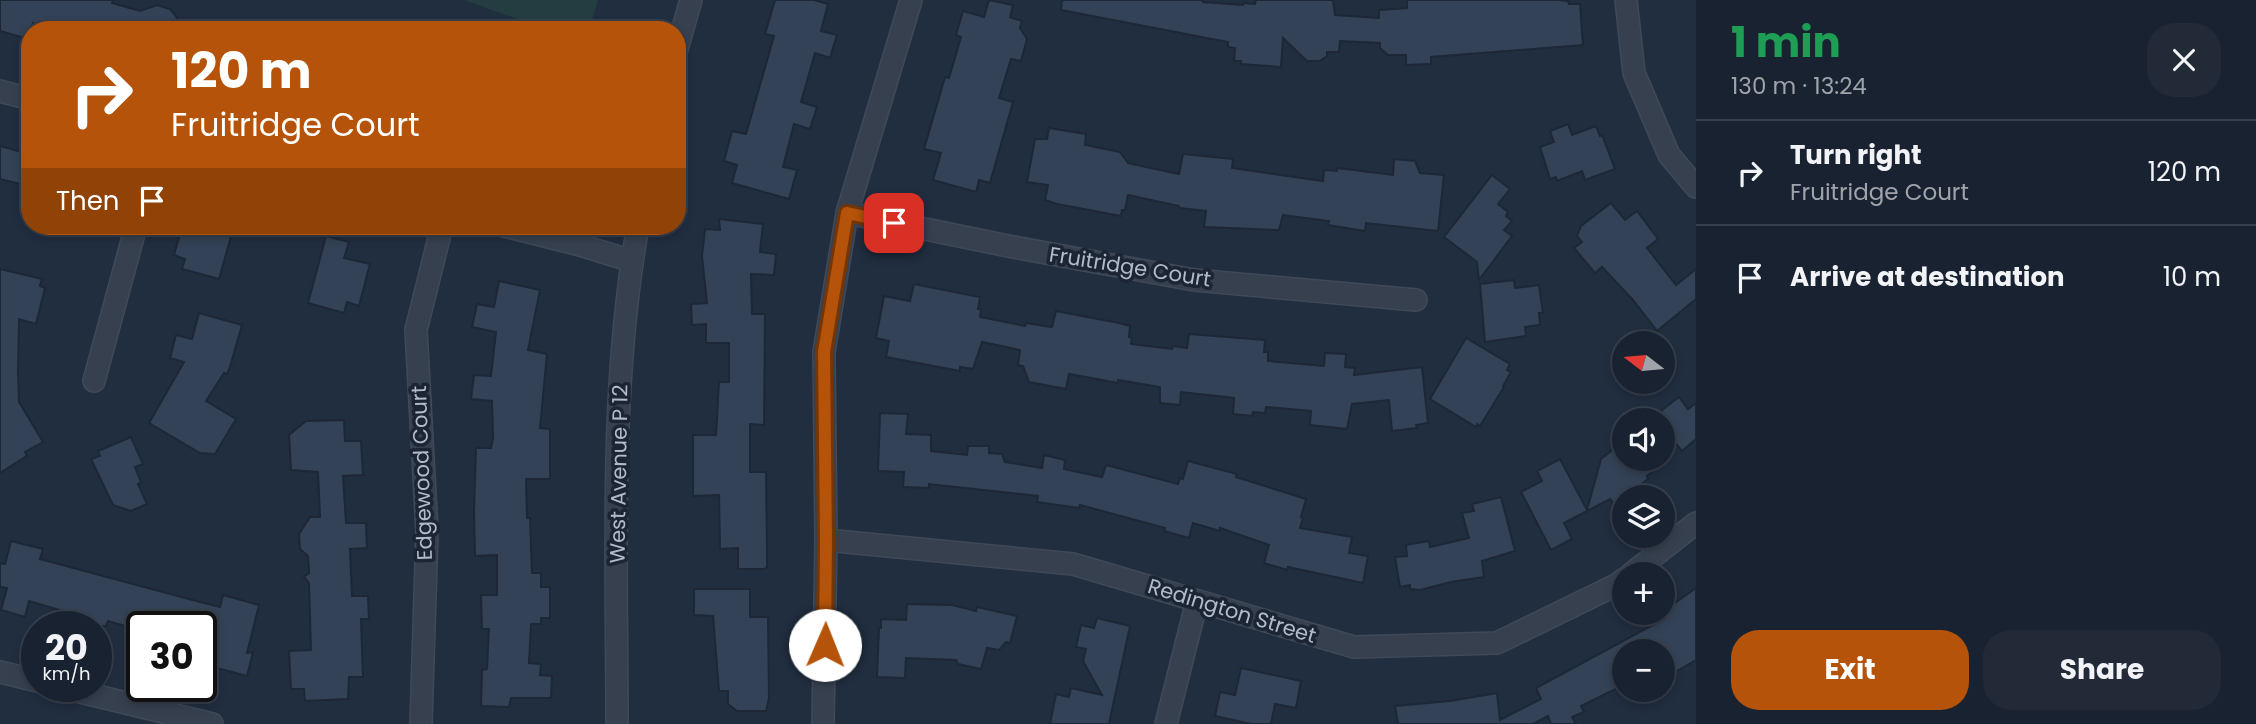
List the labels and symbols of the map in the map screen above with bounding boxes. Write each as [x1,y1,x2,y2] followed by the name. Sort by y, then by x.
[864,193,924,253] pin
[1047,239,1213,294] street label: Fruitridge Court
[1612,331,1675,394] north arrow
[602,384,635,564] street label: West Avenue P 12
[404,385,439,561] street label: Edgewood Court
[1145,571,1320,650] street label: Redington Street
[788,608,862,682] position arrow
[126,611,217,702] speed limit sign: 30

